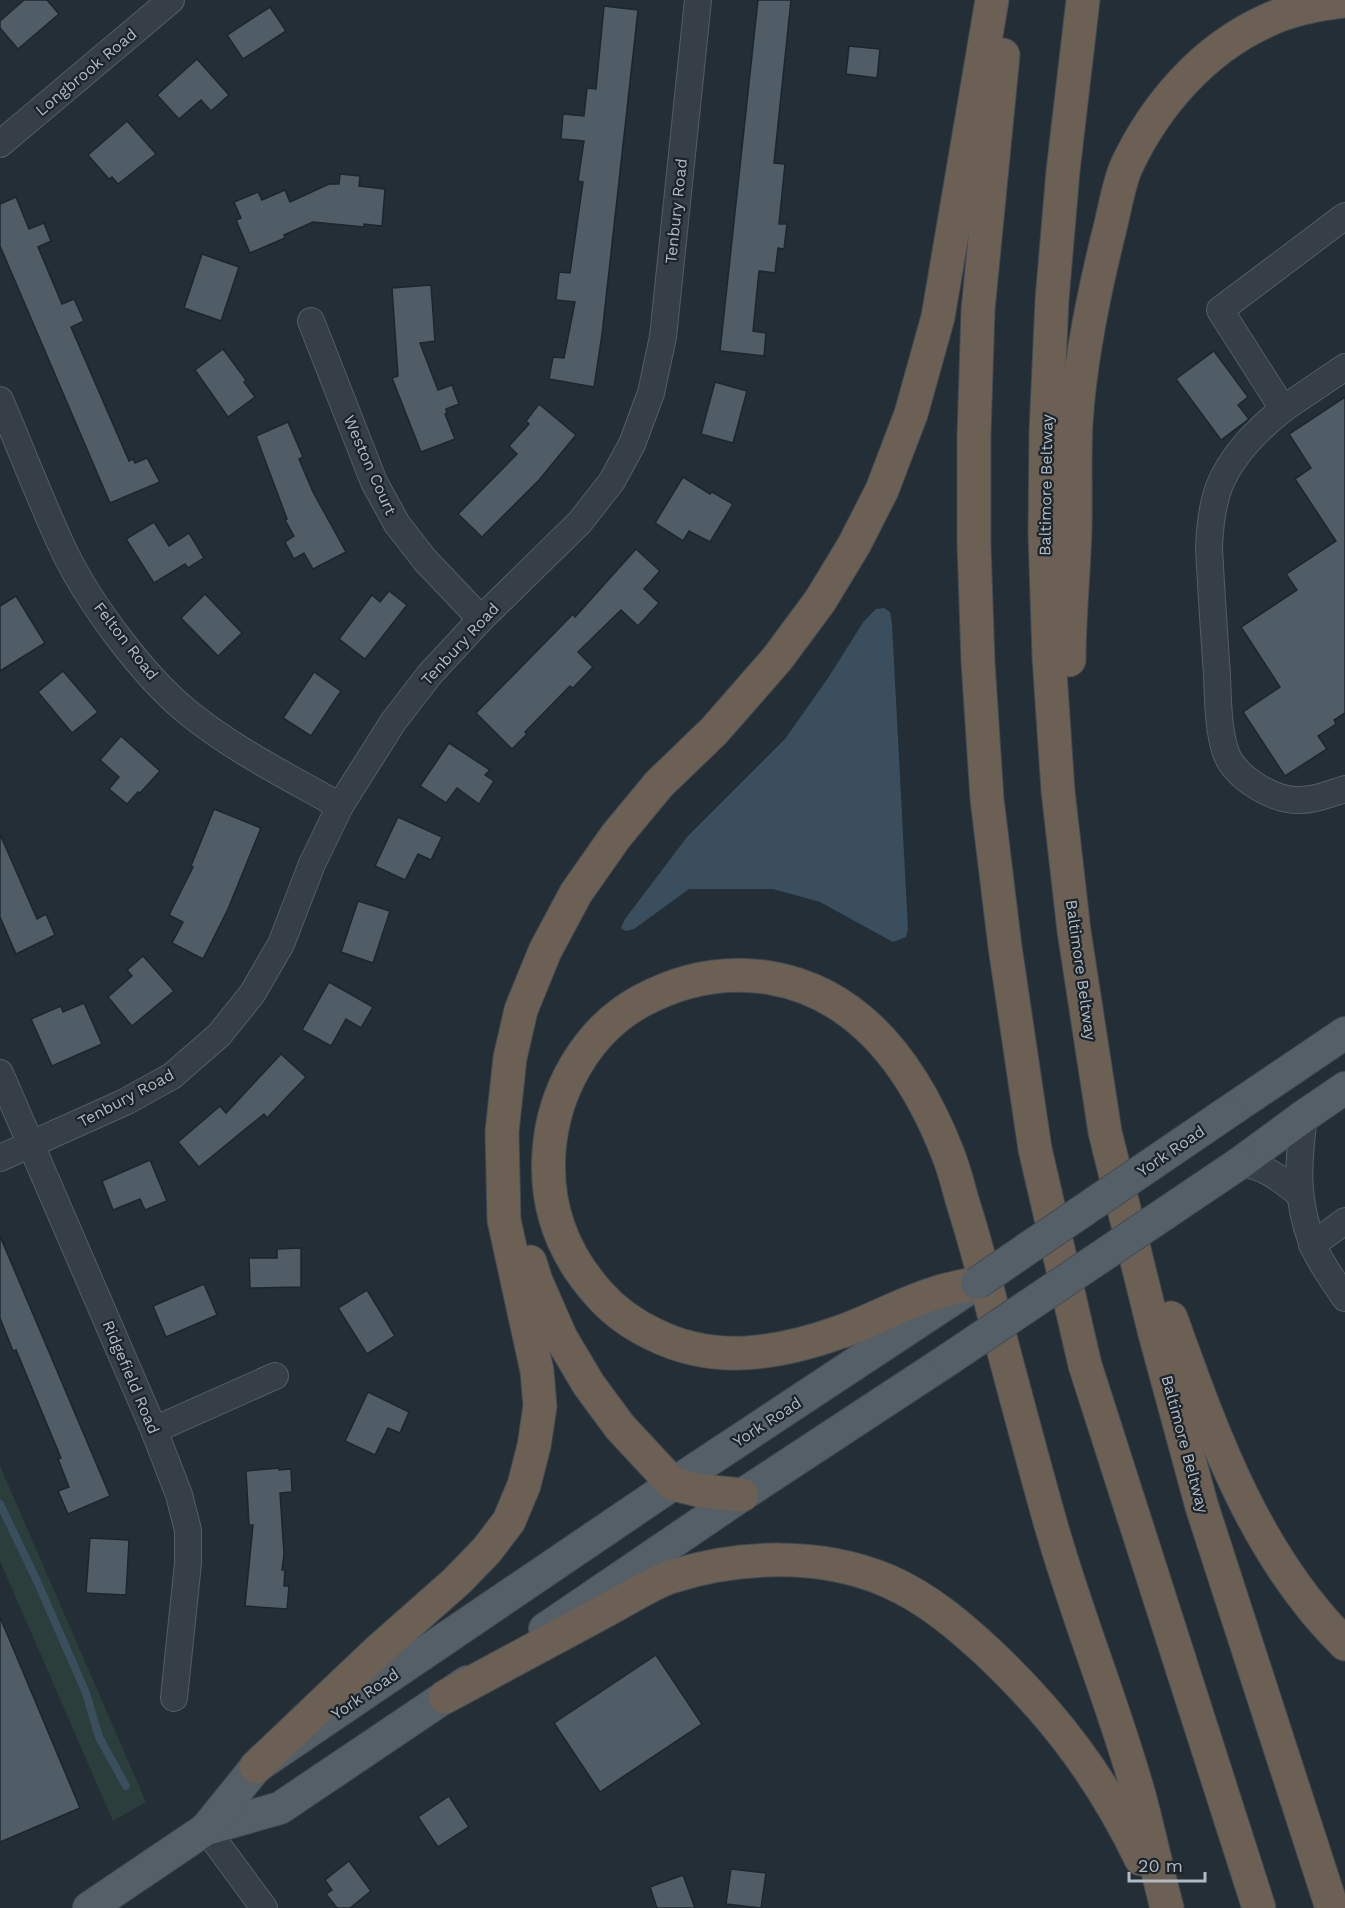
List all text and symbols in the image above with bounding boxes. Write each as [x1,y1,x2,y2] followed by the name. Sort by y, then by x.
[32,24,140,120] street label: Longbrook Road
[661,157,691,265] street label: Tenbury Road
[339,412,401,518] street label: Weston Court
[1035,413,1057,556] street label: Baltimore Beltway
[90,598,162,684] street label: Felton Road
[417,599,503,689] street label: Tenbury Road
[1062,898,1100,1042] street label: Baltimore Beltway
[75,1065,177,1131] street label: Tenbury Road
[1134,1121,1208,1181] street label: York Road
[98,1317,164,1437] street label: Ridgefield Road
[1157,1373,1213,1516] street label: Baltimore Beltway
[729,1393,805,1451] street label: York Road
[328,1664,402,1724] street label: York Road
[1129,1845,1206,1883] scale bar
[1138,1855,1183,1876] text: 20 m

